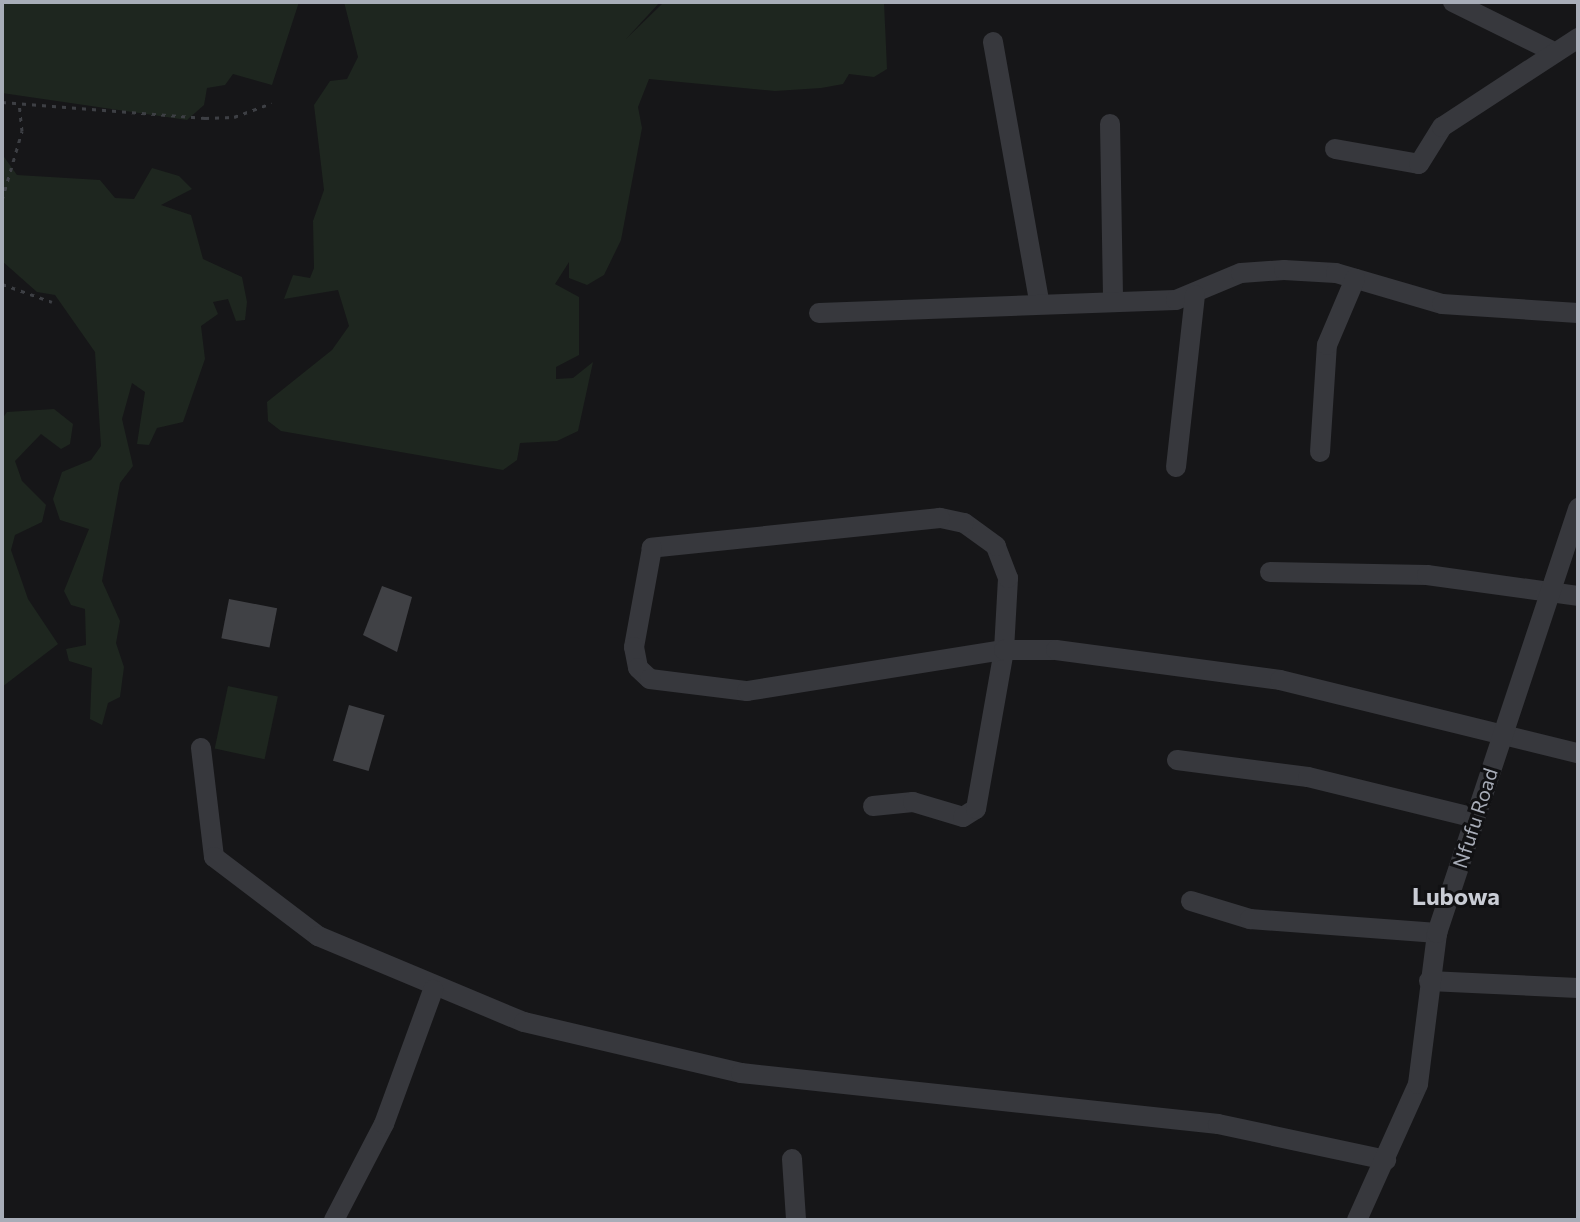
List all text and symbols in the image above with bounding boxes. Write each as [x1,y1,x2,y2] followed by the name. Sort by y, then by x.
[1448,765,1502,871] street label: Nfufu Road
[1412,882,1500,910] district label: Lubowa

